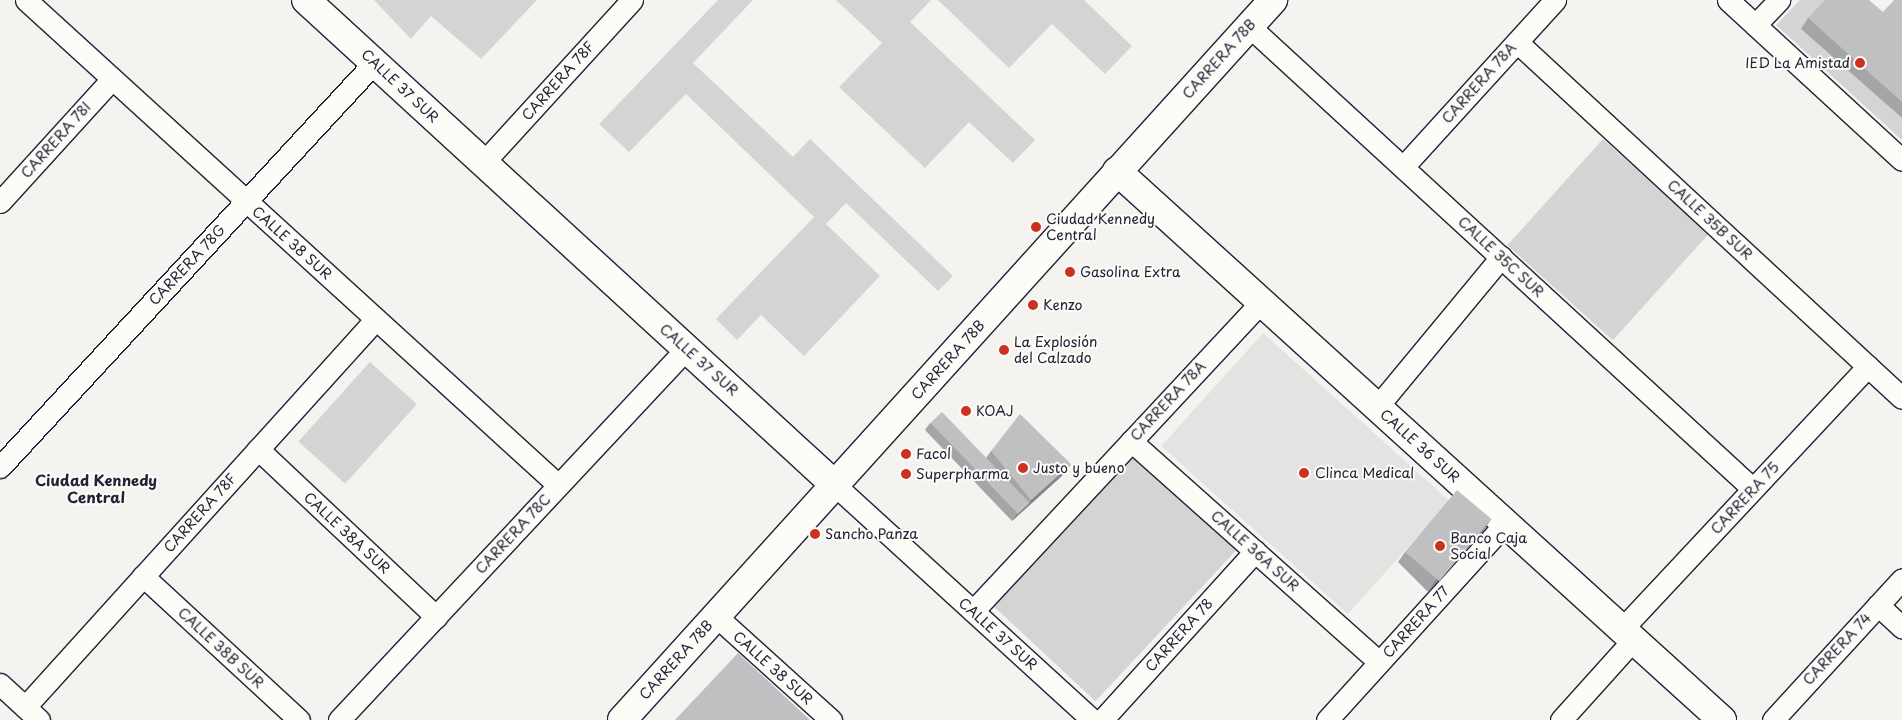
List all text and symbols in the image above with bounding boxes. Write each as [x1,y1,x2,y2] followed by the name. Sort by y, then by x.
[1179,16,1259,102] street label: CARRERA 78B
[519,39,597,123] street label: CARRERA 78F
[1439,40,1519,126] street label: CARRERA 78A
[357,45,443,127] street label: CALLE 37 SUR
[1743,55,1850,71] place label: IED La Amistad
[1854,57,1866,69] marker: IED La Amistad
[18,99,94,181] street label: CARRERA 78I
[1663,176,1757,264] street label: CALLE 35B SUR
[248,202,336,284] street label: CALLE 38 SUR
[1046,211,1156,243] place label: Ciudad Kennedy Central
[1454,212,1548,302] street label: CALLE 35C SUR
[1030,221,1042,233] marker: Ciudad Kennedy Central
[146,222,228,308] street label: CARRERA 78G
[1080,264,1180,280] place label: Gasolina Extra
[1064,266,1076,278] marker: Gasolina Extra
[1043,297,1082,313] place label: Kenzo
[1027,299,1039,311] marker: Kenzo
[908,317,988,403] street label: CARRERA 78B
[656,320,742,400] street label: CALLE 37 SUR
[1014,334,1098,367] place label: La Explosión del Calzado
[998,344,1010,356] marker: La Explosión del Calzado
[1127,358,1209,444] street label: CARRERA 78A
[976,403,1014,419] place label: KOAJ
[960,405,972,417] marker: KOAJ
[1376,405,1464,487] street label: CALLE 36 SUR
[916,446,951,462] place label: Facol
[900,448,912,460] marker: Facol
[1708,459,1782,537] street label: CARRERA 75
[1033,460,1125,476] place label: Justo y bueno
[1017,462,1029,474] marker: Justo y bueno
[1315,465,1414,481] place label: Clinca Medical
[916,466,1009,482] place label: Superpharma
[1297,466,1311,480] marker: Clinca Medical
[900,468,912,480] marker: Superpharma
[35,470,157,505] district label: Ciudad Kennedy Central
[161,471,239,555] street label: CARRERA 78F
[300,488,394,578] street label: CALLE 38A SUR
[472,491,554,577] street label: CARRERA 78C
[1207,507,1303,595] street label: CALLE 36A SUR
[825,526,919,542] place label: Sancho Panza
[809,528,821,540] marker: Sancho Panza
[1450,530,1527,562] place label: Banco Caja Social
[1434,540,1446,552] marker: Banco Caja Social
[1380,583,1452,661] street label: CARRERA 77
[955,594,1041,674] street label: CALLE 37 SUR
[1142,596,1216,674] street label: CARRERA 78
[174,604,268,692] street label: CALLE 38B SUR
[1800,610,1874,688] street label: CARRERA 74
[636,617,716,703] street label: CARRERA 78B
[729,627,817,709] street label: CALLE 38 SUR

